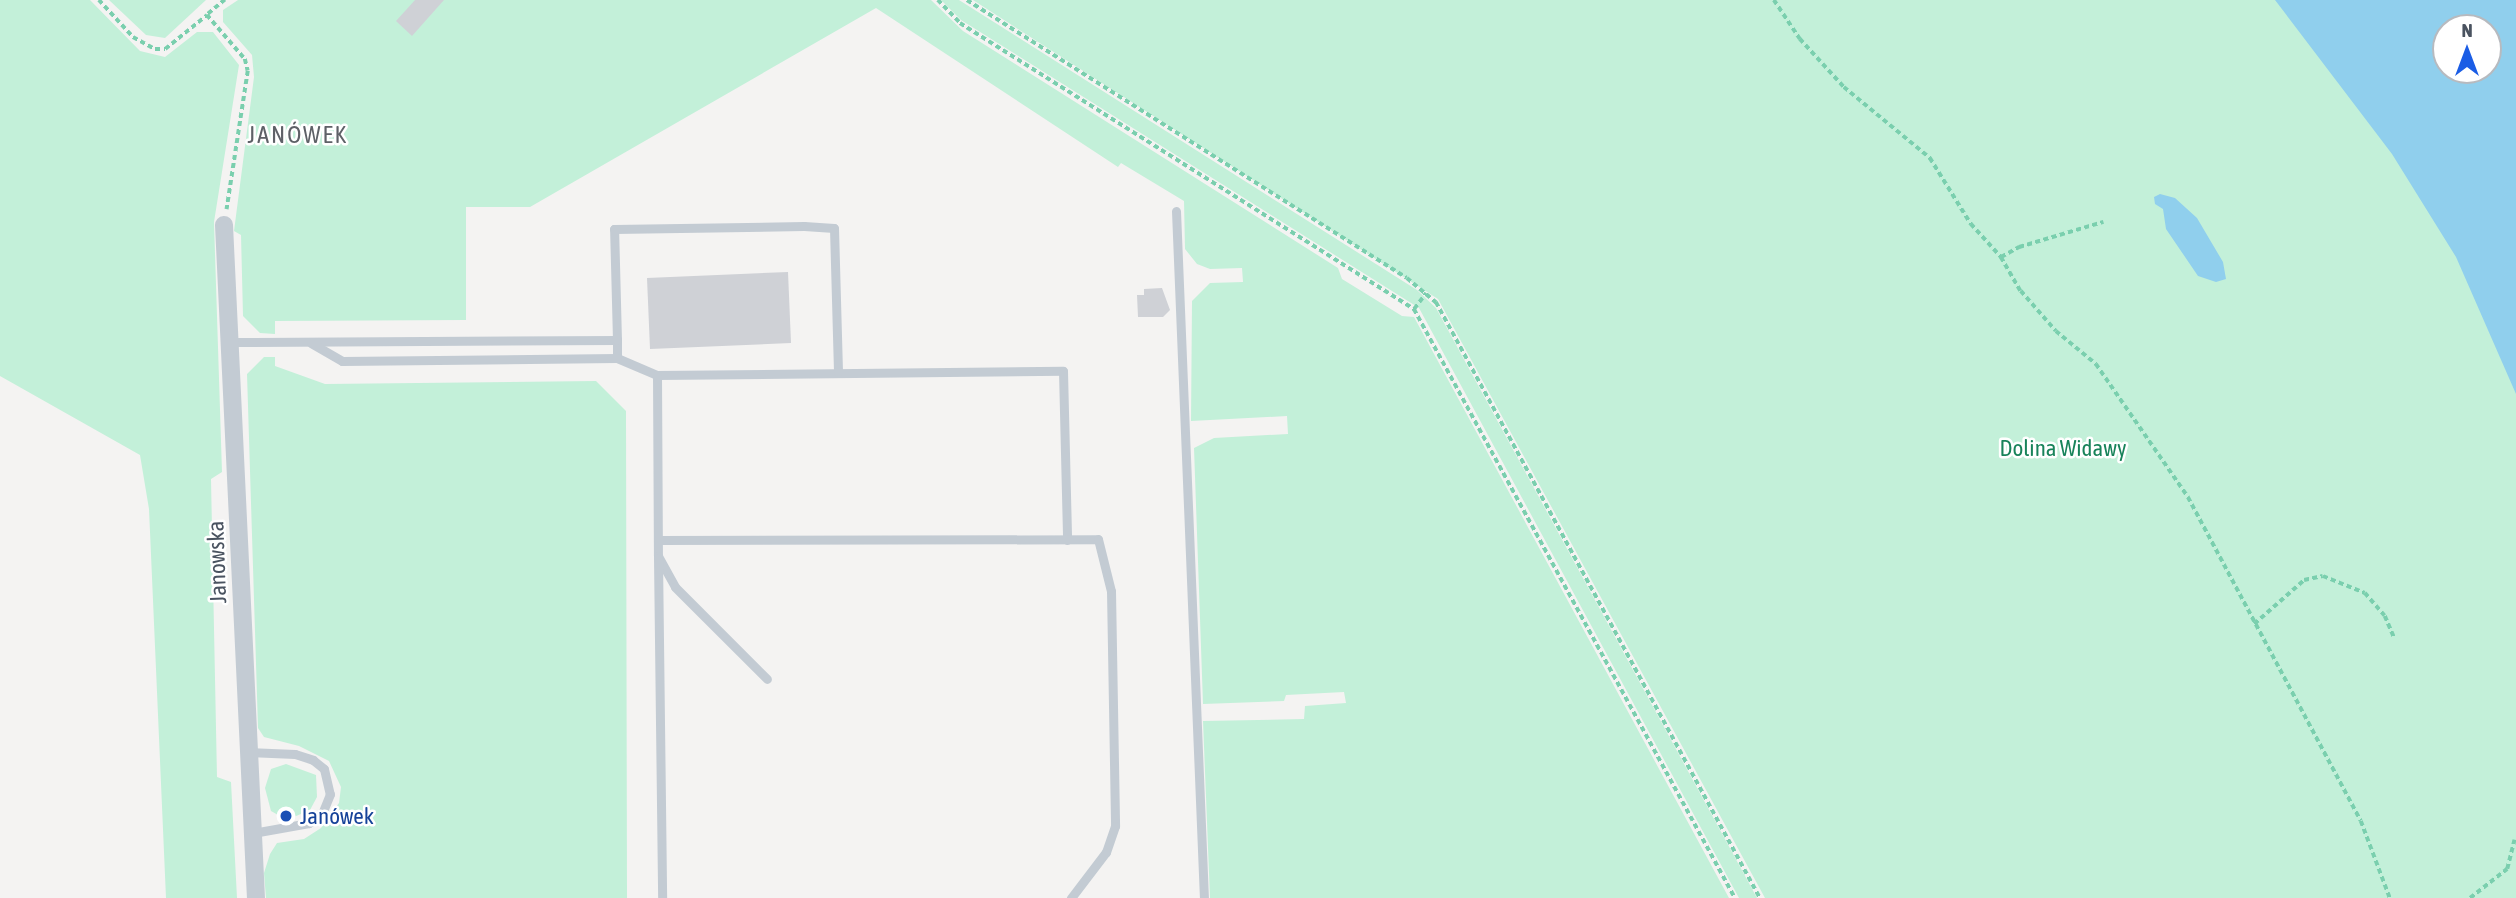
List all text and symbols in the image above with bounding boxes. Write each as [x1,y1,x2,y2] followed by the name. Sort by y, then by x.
[2432,14,2502,84] north arrow
[2461,19,2473,41] text: N
[248,121,348,149] district label: JANÓWEK
[2000,434,2126,462] park label: Dolina Widawy
[202,520,232,604] street label: Janowska
[300,802,374,830] place label: Janówek
[278,808,294,824] marker: Janówek

